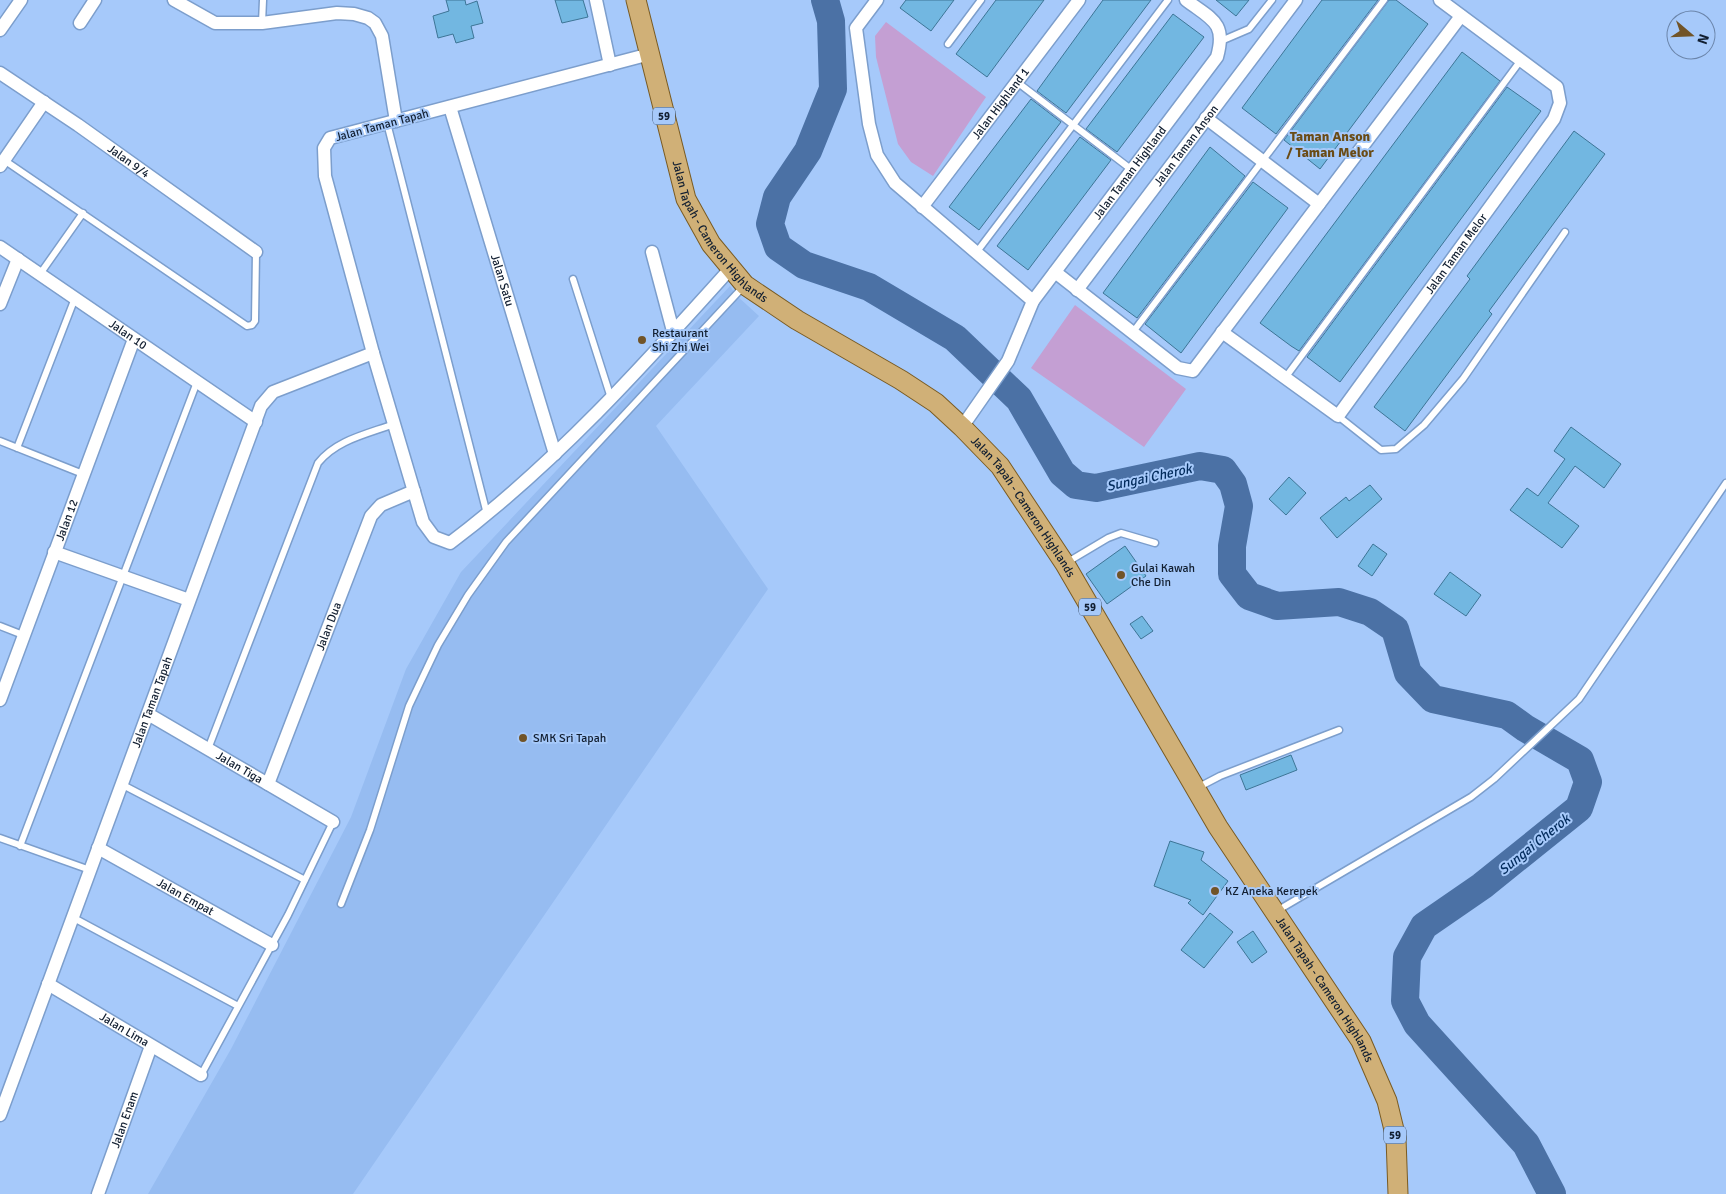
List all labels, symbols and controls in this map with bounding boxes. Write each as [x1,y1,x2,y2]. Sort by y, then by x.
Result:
north arrow [1666,10,1716,60]
text: N [1693,32,1712,46]
street label: Jalan Highland 1 [969,65,1033,142]
street label: Jalan Taman Anson [1151,102,1222,189]
street label: Jalan Taman Tapah [334,106,430,145]
road number: 59 [653,108,675,124]
street label: Jalan Taman Highland [1090,124,1170,223]
district label: Taman Anson / Taman Melor [1286,128,1374,161]
street label: Jalan 9/4 [104,142,153,182]
street label: Jalan Tapah - Cameron Highlands [669,159,771,306]
street label: Jalan Taman Melor [1422,210,1491,297]
street label: Jalan Satu [487,253,517,308]
street label: Jalan 10 [106,317,150,353]
place label: Restaurant Shi Zhi Wei [652,326,709,355]
marker: Restaurant Shi Zhi Wei [636,334,648,346]
street label: Jalan Tapah - Cameron Highlands [967,434,1078,580]
water label: Sungai Cherok [1105,460,1195,495]
street label: Jalan 12 [53,497,82,543]
place label: Gulai Kawah Che Din [1131,561,1195,590]
marker: Gulai Kawah Che Din [1115,569,1127,581]
road number: 59 [1079,598,1101,616]
street label: Jalan Dua [313,600,345,653]
street label: Jalan Taman Tapah [129,655,176,750]
place label: SMK Sri Tapah [533,731,606,746]
marker: SMK Sri Tapah [517,732,529,744]
street label: Jalan Tiga [213,748,265,787]
water label: Sungai Cherok [1495,809,1575,878]
street label: Jalan Empat [154,875,216,919]
place label: KZ Aneka Kerepek [1225,884,1318,899]
marker: KZ Aneka Kerepek [1209,885,1221,897]
street label: Jalan Tapah - Cameron Highlands [1272,914,1376,1065]
street label: Jalan Lima [97,1009,152,1050]
street label: Jalan Enam [108,1089,142,1150]
road number: 59 [1384,1126,1406,1144]

